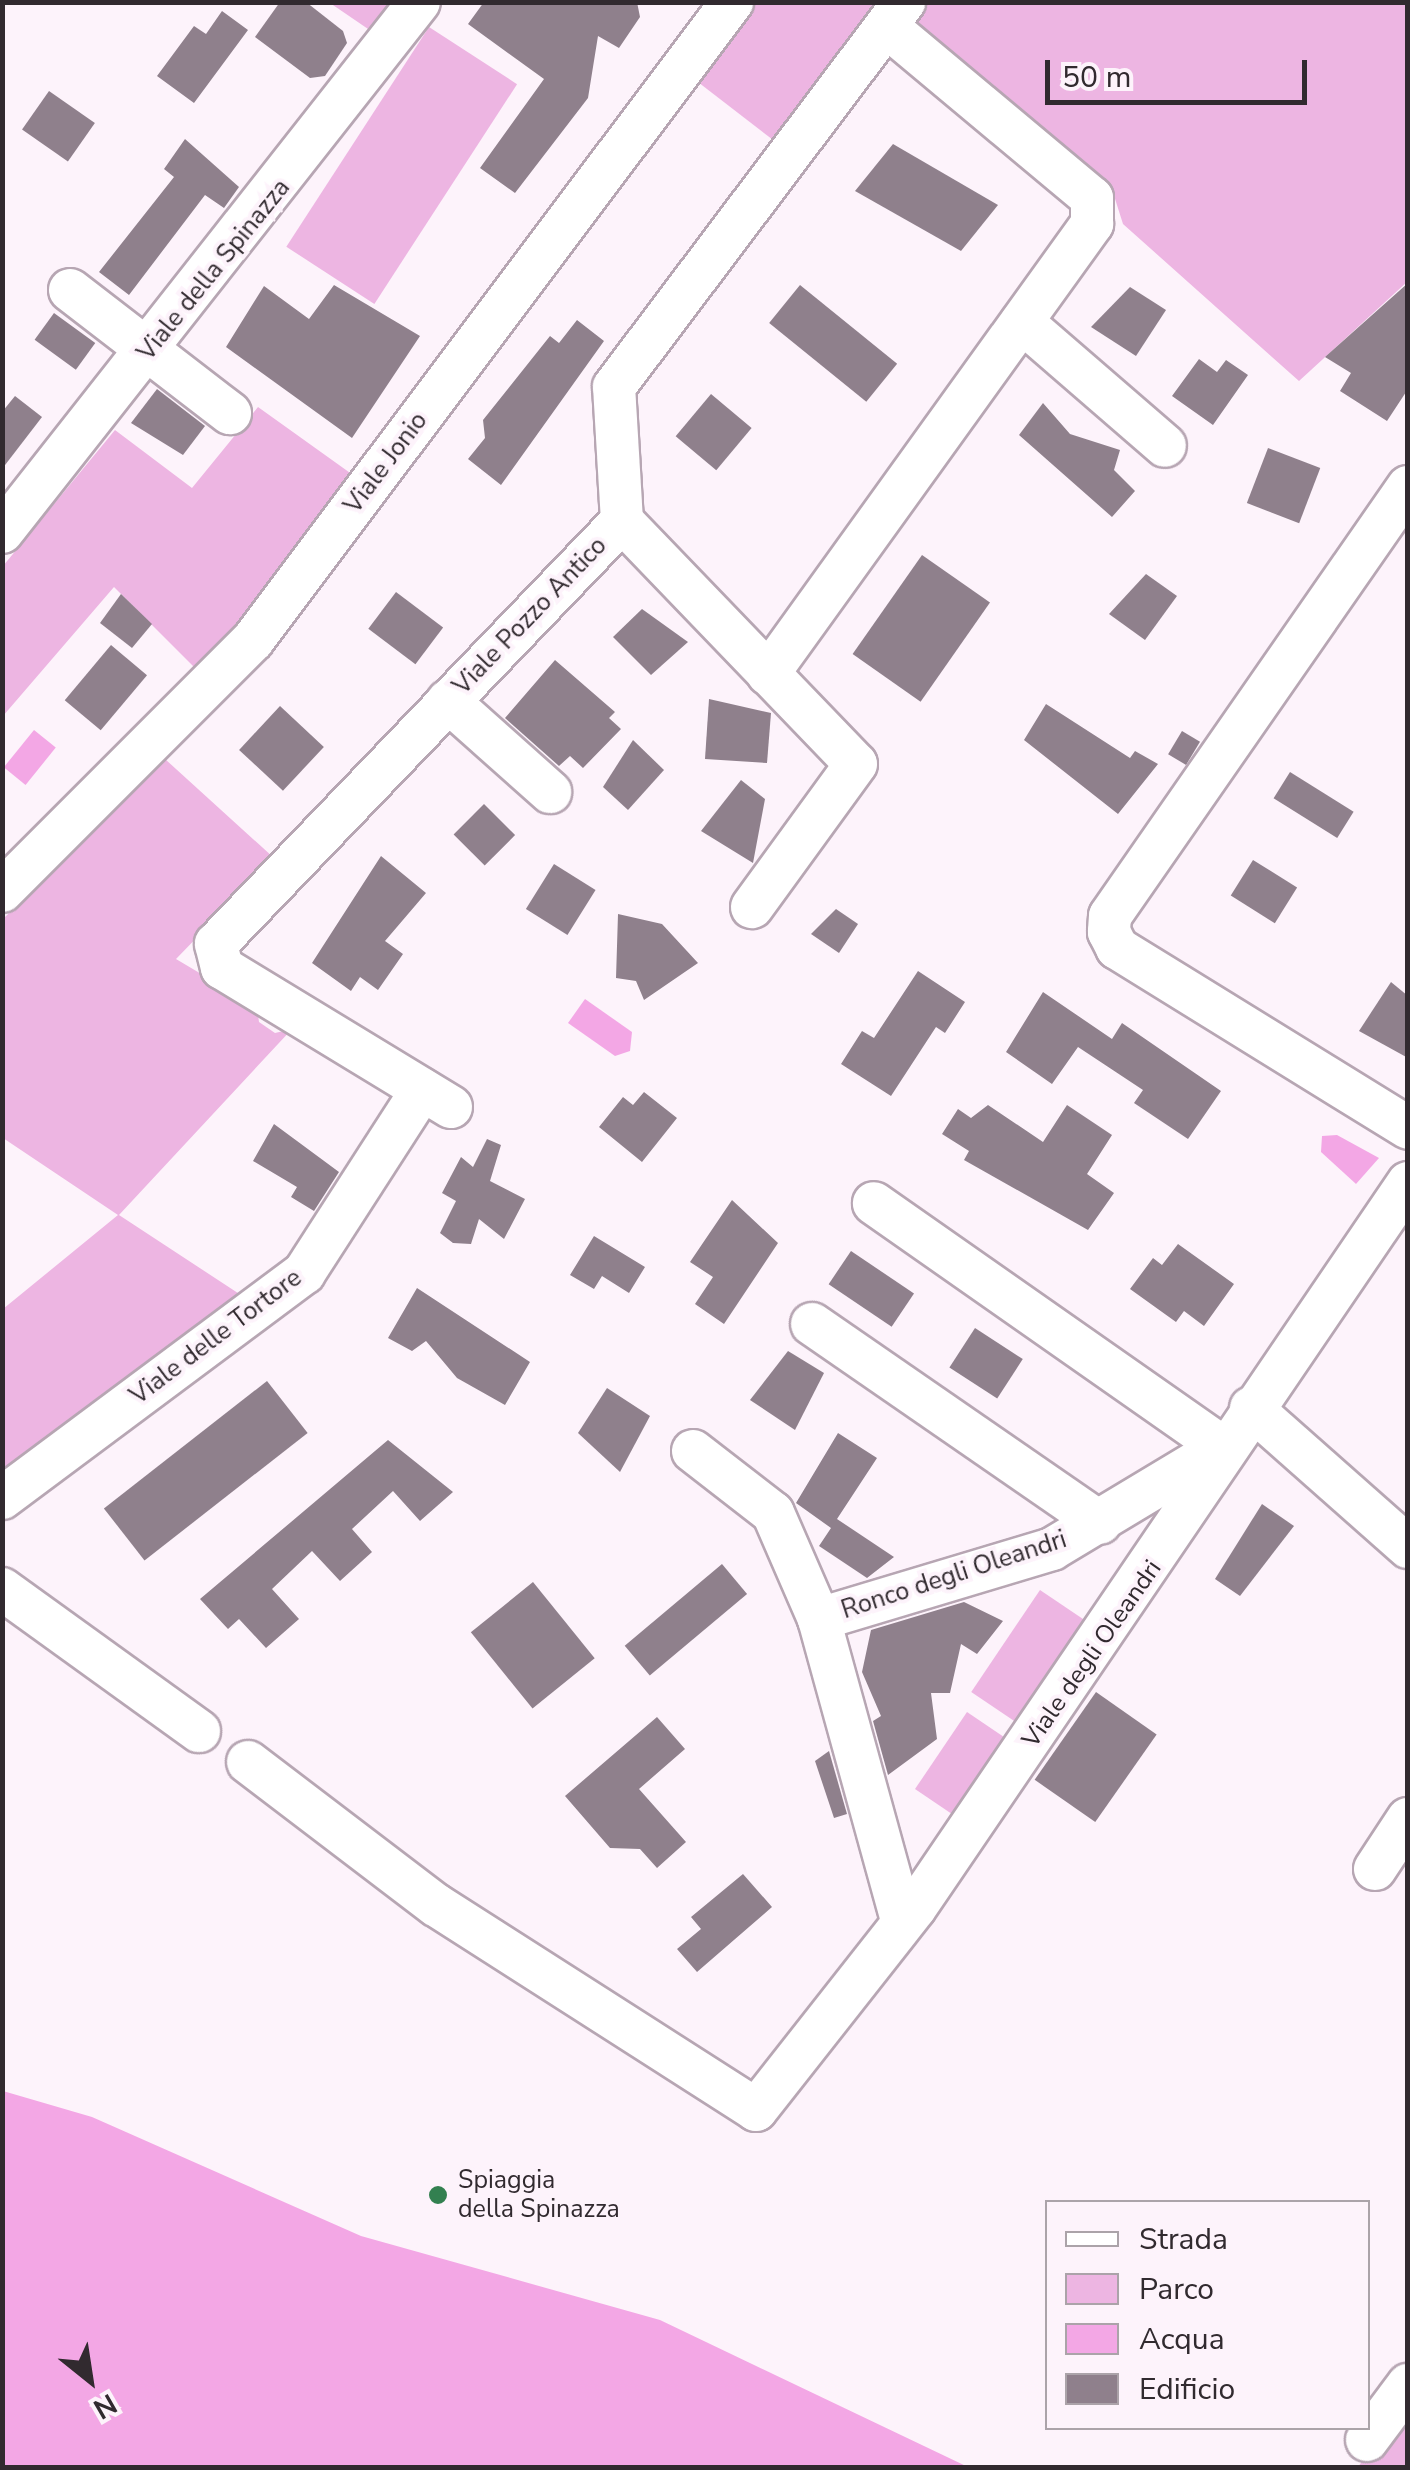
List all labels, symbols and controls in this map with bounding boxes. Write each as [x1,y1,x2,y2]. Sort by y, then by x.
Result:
scale bar [1050,40,1312,102]
text: 50 m [1062,57,1131,98]
street label: Viale della Spinazza [132,173,296,367]
street label: Viale Jonio [338,406,434,520]
street label: Viale Pozzo Antico [447,531,613,701]
street label: Viale delle Tortore [124,1263,308,1411]
street label: Ronco degli Oleandri [838,1524,1070,1626]
street label: Viale degli Oleandri [1016,1554,1168,1754]
place label: Spiaggia della Spinazza [458,2166,620,2225]
marker: Spiaggia della Spinazza [427,2184,449,2206]
legend [1045,2200,1370,2430]
text: Strada [1139,2219,1228,2260]
text: Parco [1139,2269,1214,2310]
text: Acqua [1139,2319,1225,2360]
north arrow [40,2330,140,2430]
text: Edificio [1139,2369,1235,2410]
text: N [86,2384,124,2428]

